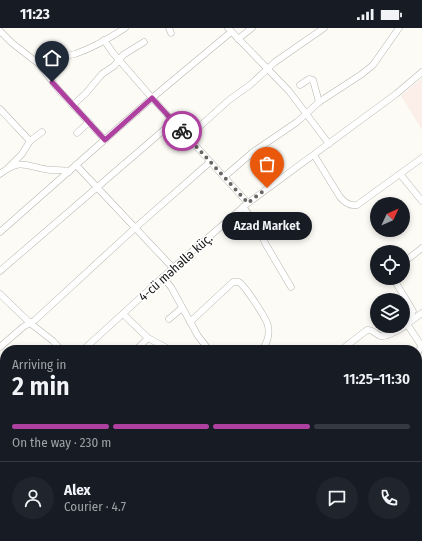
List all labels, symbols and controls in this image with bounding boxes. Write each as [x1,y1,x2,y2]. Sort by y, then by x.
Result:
text: 11:23 [20,5,50,23]
pin [35,41,69,82]
icon: home [41,47,63,69]
courier [162,111,202,151]
icon: bike [171,120,193,142]
pin [250,147,284,188]
icon: bag [256,153,278,175]
north arrow [370,197,410,237]
map controls [370,197,410,333]
callout: Azad Market [222,212,312,240]
text: Azad Market [234,218,300,233]
street label: 4-cü məhəllə küç. [135,230,215,304]
button: locate [370,245,410,285]
button: layers [370,293,410,333]
text: Arriving in [12,357,66,372]
text: 11:25–11:30 [343,370,410,388]
text: 2 min [12,371,70,402]
text: On the way · 230 m [12,435,111,450]
button: person [12,477,54,519]
button: chat [316,477,358,519]
button: phone [368,477,410,519]
text: Alex [64,481,91,499]
text: Courier · 4.7 [64,499,126,514]

